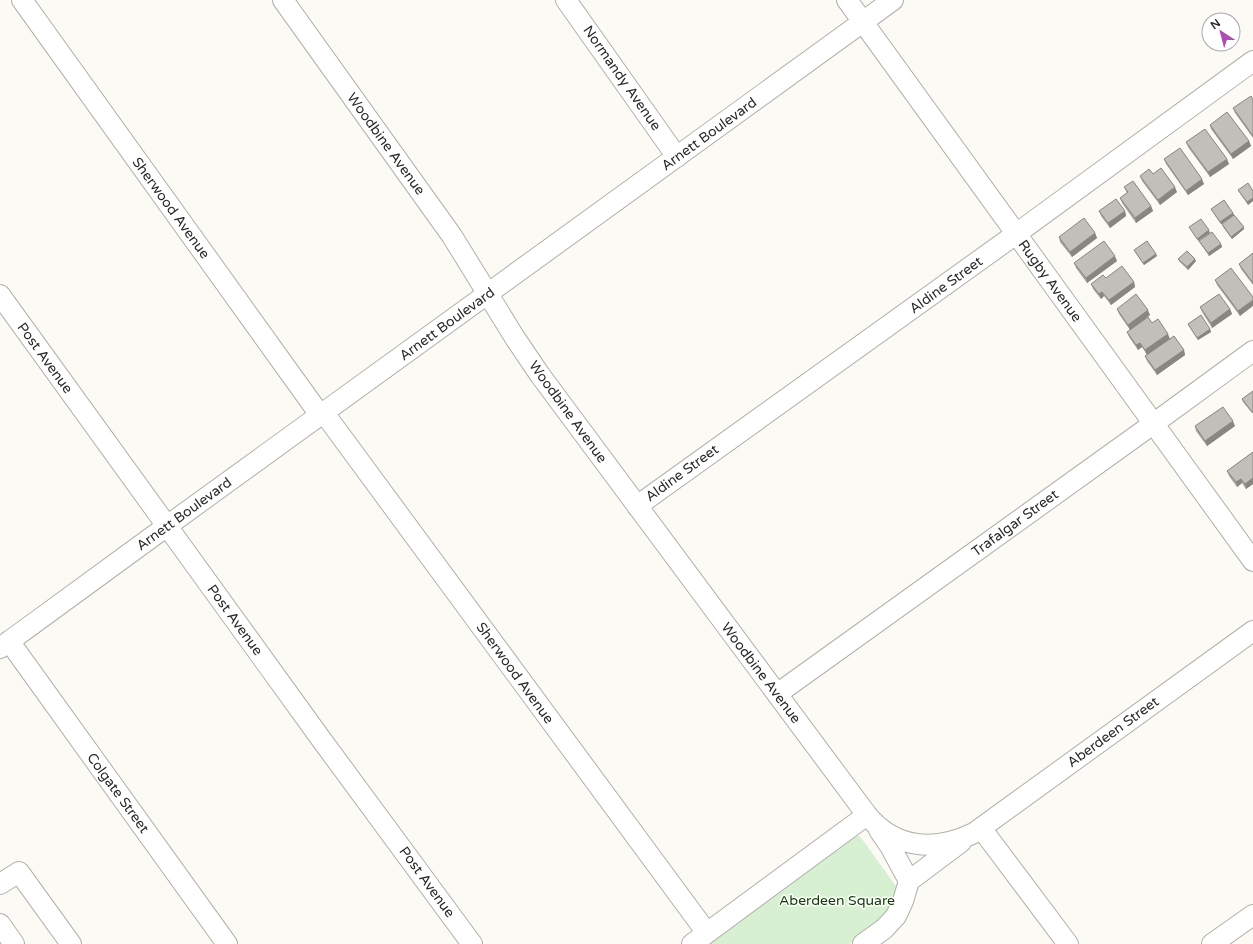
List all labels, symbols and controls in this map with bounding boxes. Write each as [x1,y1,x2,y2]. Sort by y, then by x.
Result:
north arrow [1201,12,1241,52]
text: N [1208,16,1223,32]
street label: Normandy Avenue [579,22,665,134]
street label: Woodbine Avenue [343,90,429,198]
street label: Arnett Boulevard [658,94,760,174]
street label: Sherwood Avenue [129,154,213,262]
street label: Rugby Avenue [1015,237,1086,325]
street label: Aldine Street [906,252,986,317]
street label: Arnett Boulevard [396,284,498,364]
street label: Post Avenue [14,319,76,397]
street label: Woodbine Avenue [525,358,611,466]
street label: Aldine Street [642,440,722,505]
street label: Arnett Boulevard [133,474,235,554]
street label: Trafalgar Street [968,485,1062,560]
street label: Post Avenue [204,581,266,659]
street label: Sherwood Avenue [473,619,557,727]
street label: Woodbine Avenue [718,619,805,727]
street label: Aberdeen Street [1064,693,1163,771]
street label: Colgate Street [83,750,153,837]
street label: Post Avenue [396,843,458,921]
park label: Aberdeen Square [779,892,895,909]

